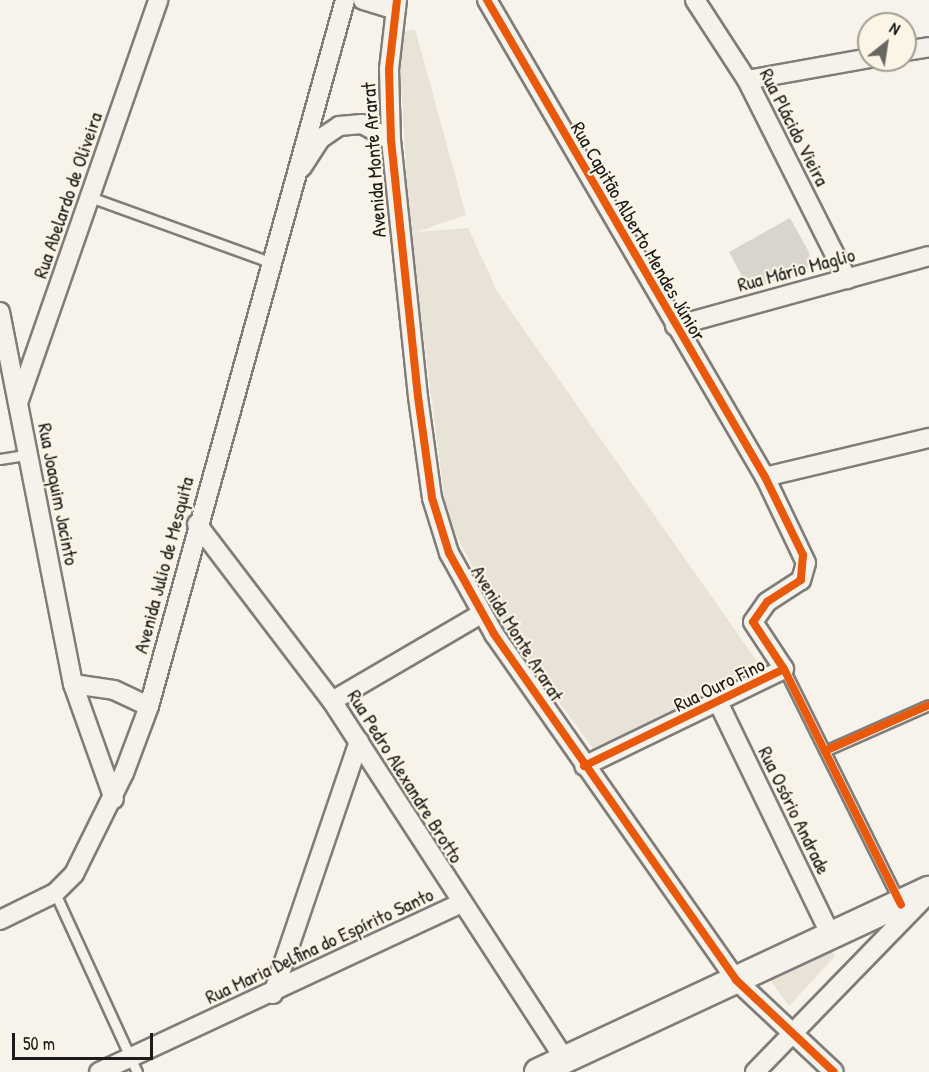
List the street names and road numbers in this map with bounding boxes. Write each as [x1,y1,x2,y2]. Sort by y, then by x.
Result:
street label: Rua Plácido Vieira [755,64,835,190]
street label: Avenida Monte Ararat [356,82,390,238]
street label: Rua Abelardo de Oliveira [27,109,107,281]
street label: Rua Capitão Alberto Mendes Júnior [566,117,712,345]
street label: Rua Mário Maglio [735,242,857,296]
street label: Rua Joaquim Jacinto [33,421,85,567]
street label: Avenida Julio de Mesquita [128,474,198,656]
street label: Avenida Monte Ararat [467,561,569,705]
street label: Rua Ouro Fino [670,652,768,716]
street label: Rua Pedro Alexandre Brotto [343,685,469,867]
street label: Rua Osório Andrade [754,742,836,878]
street label: Rua Maria Delfina do Espírito Santo [201,882,437,1008]

